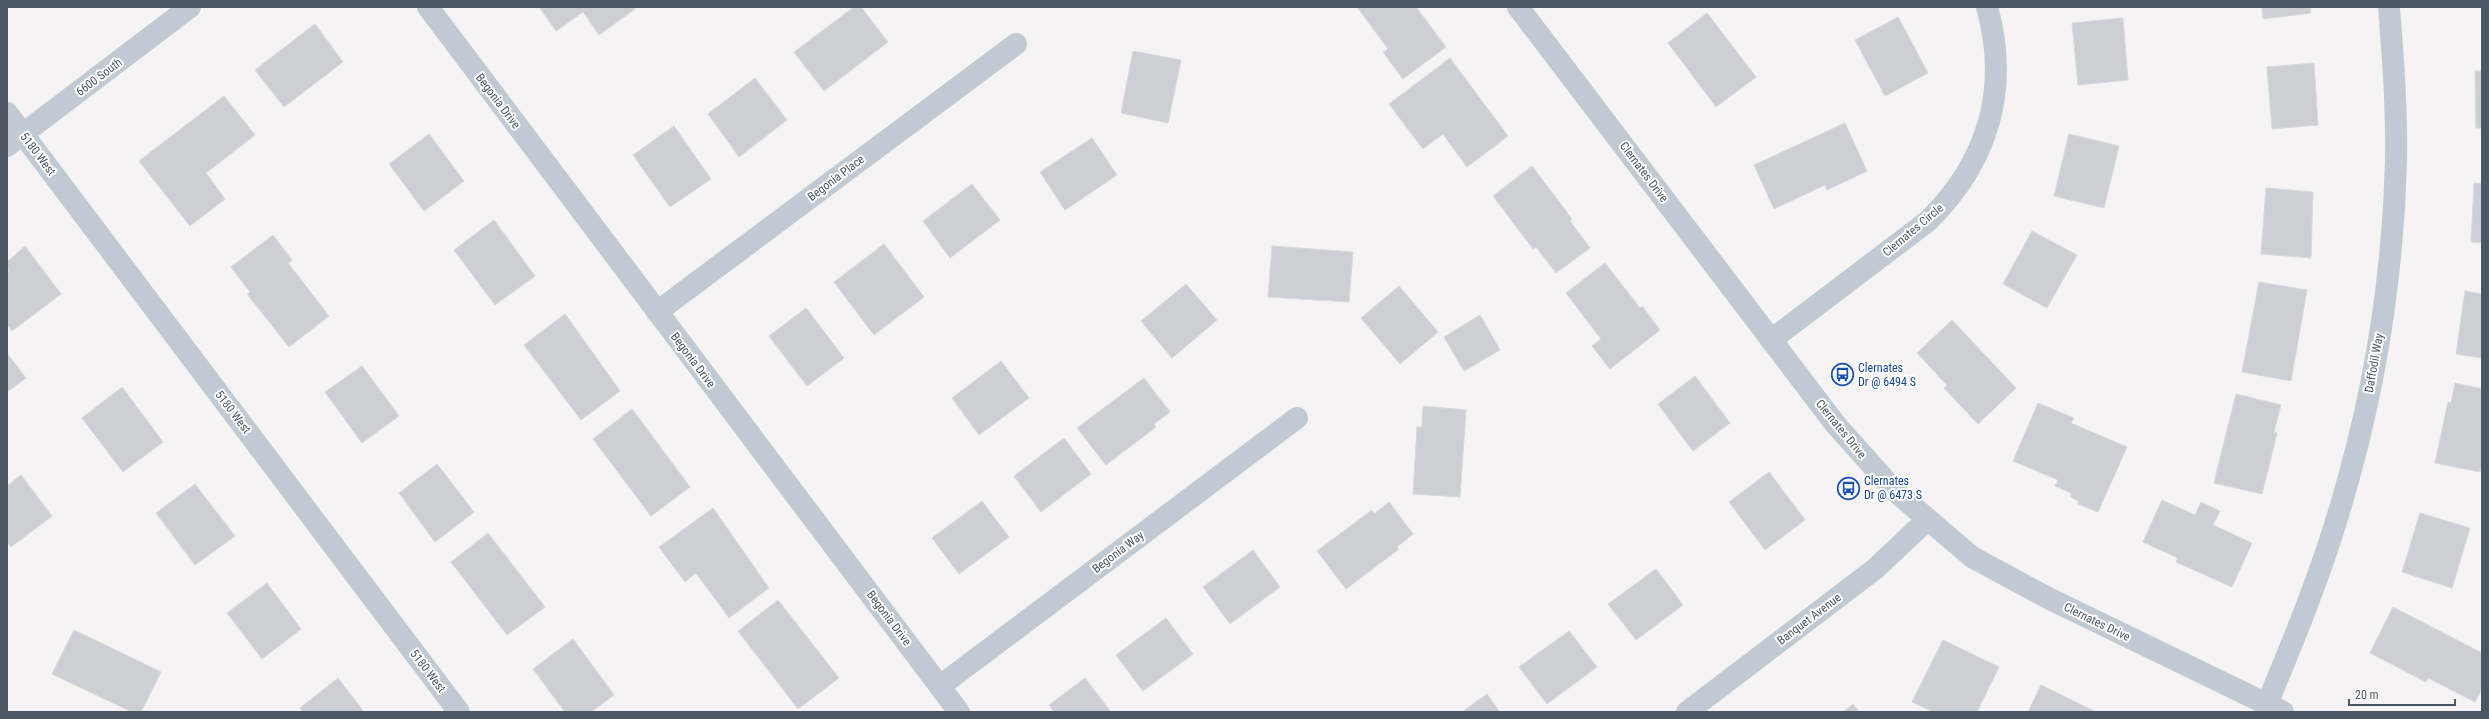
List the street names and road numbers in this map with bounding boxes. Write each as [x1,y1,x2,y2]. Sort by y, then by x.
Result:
street label: 6600 South [73,55,125,99]
street label: Begonia Drive [473,71,523,132]
street label: 5180 West [17,130,59,179]
street label: Clernates Drive [1617,139,1671,205]
street label: Begonia Place [805,152,867,204]
street label: Clernates Circle [1880,200,1946,259]
street label: Begonia Drive [668,330,718,391]
street label: Daffodil Way [2362,332,2386,394]
street label: 5180 West [212,388,254,437]
street label: Clernates Drive [1813,397,1869,462]
street label: Begonia Way [1090,528,1146,576]
street label: Begonia Drive [864,588,914,649]
street label: Banquet Avenue [1774,590,1844,648]
street label: Clernates Drive [2062,600,2133,644]
street label: 5180 West [407,647,449,696]

